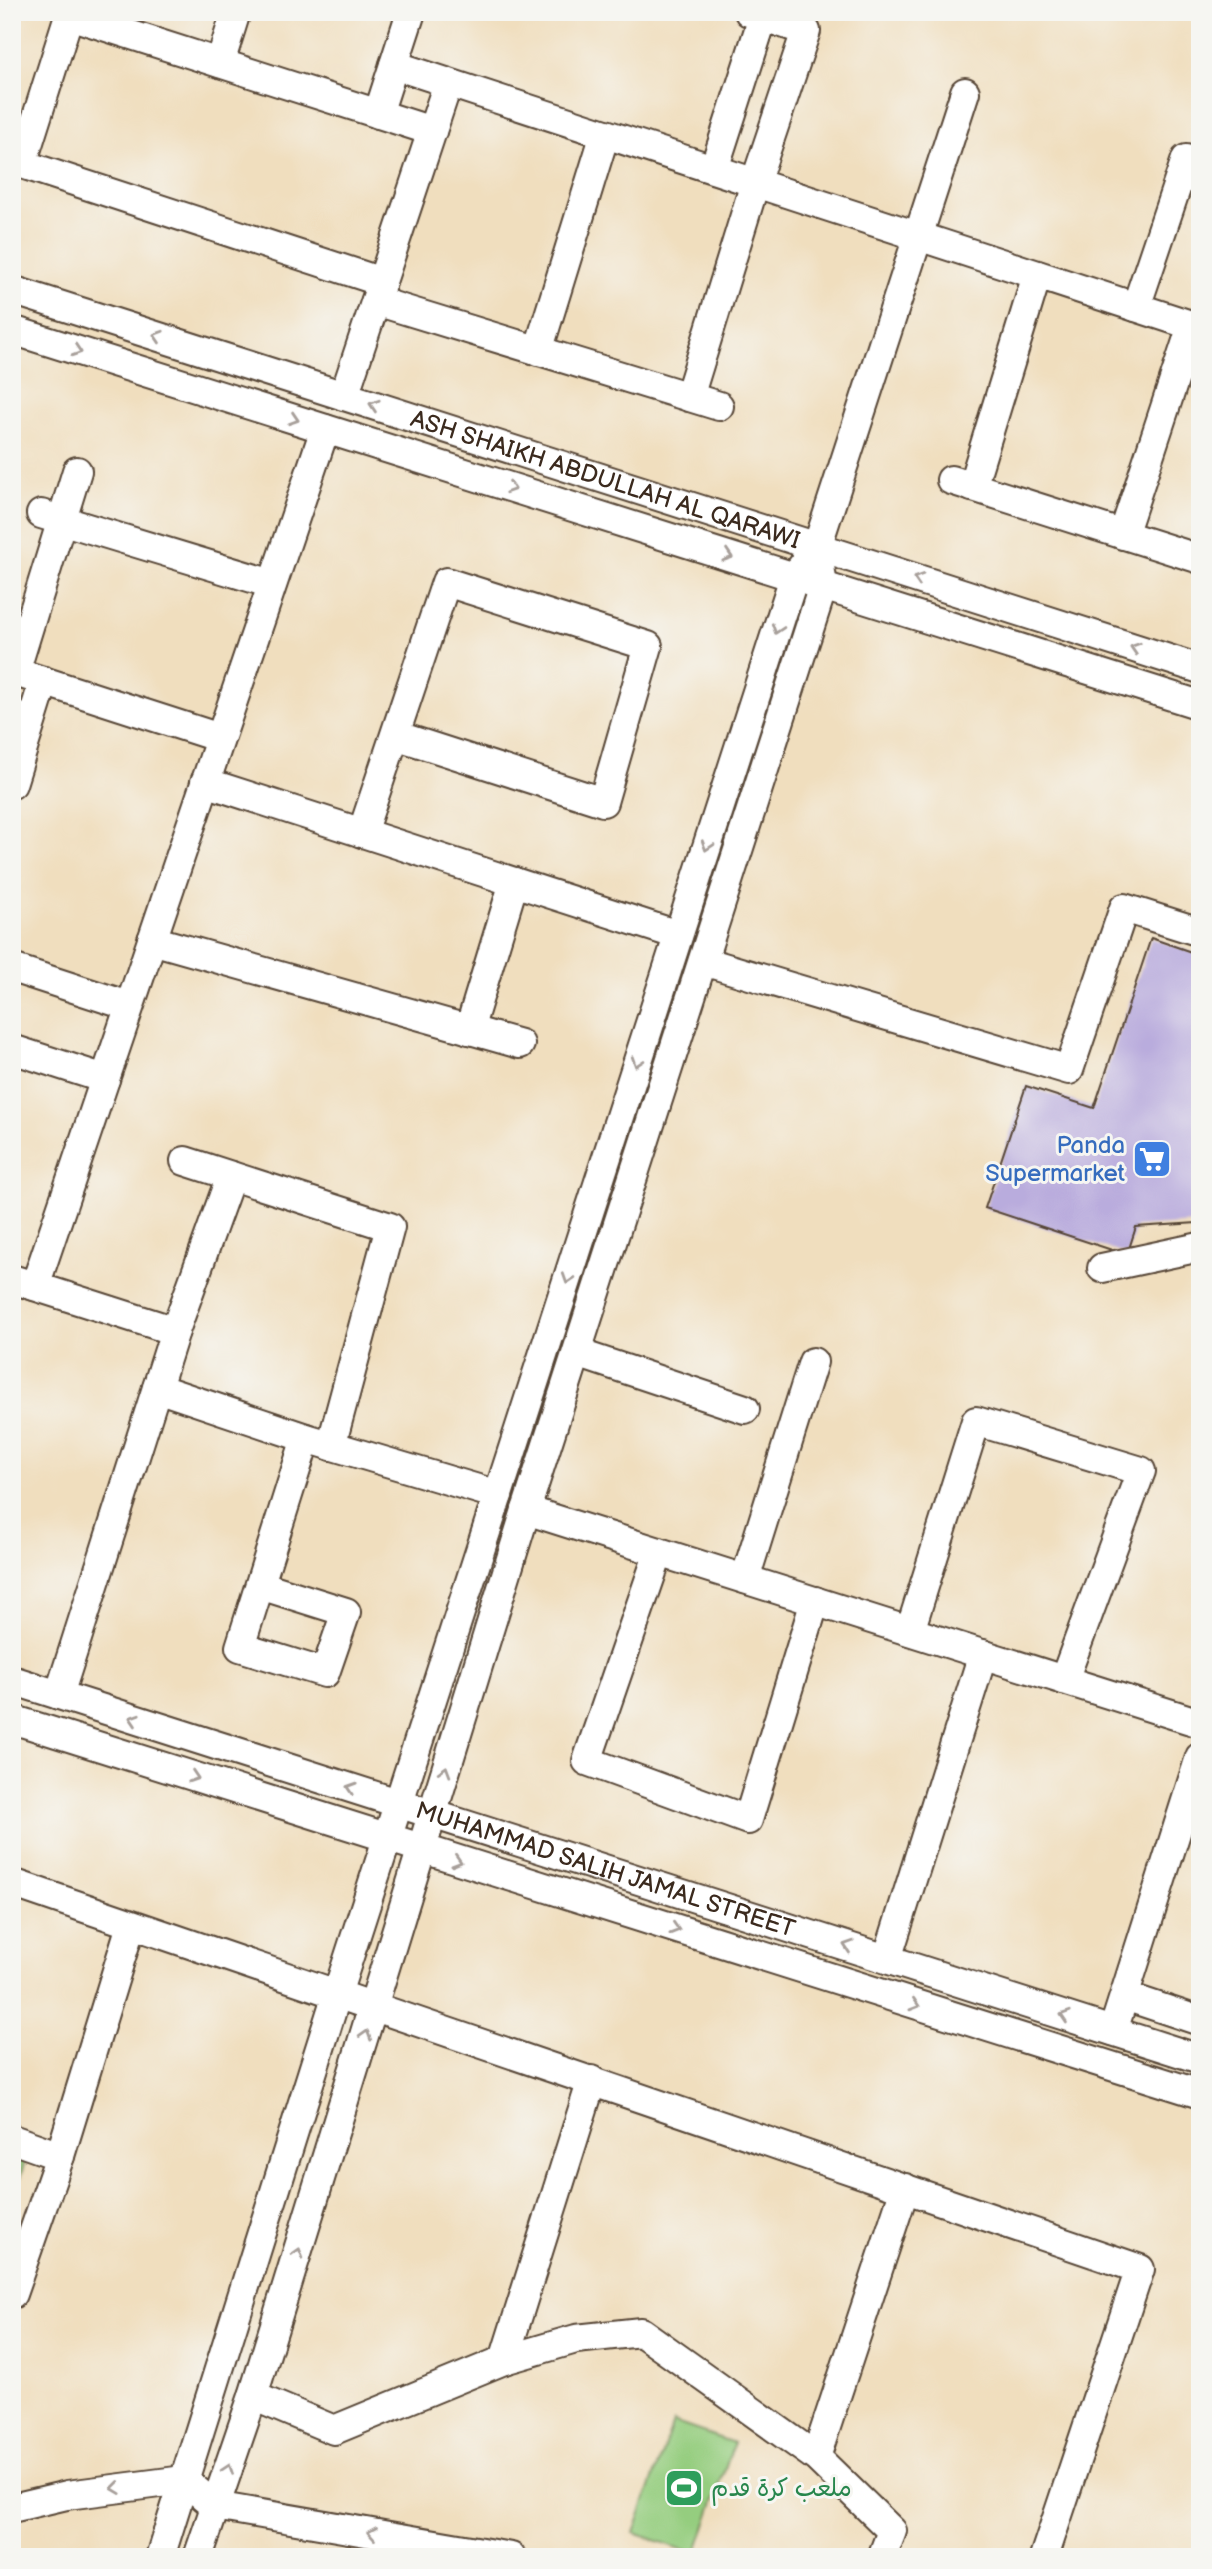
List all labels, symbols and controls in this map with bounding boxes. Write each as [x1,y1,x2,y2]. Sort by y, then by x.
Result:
one-way arrow [152,330,164,344]
one-way arrow [71,342,83,357]
one-way arrow [369,399,381,414]
street label: ASH SHAIKH ABDULLAH AL QARAWI [407,404,804,555]
one-way arrow [288,411,300,425]
one-way arrow [505,479,517,494]
one-way arrow [722,548,734,563]
one-way arrow [912,573,925,587]
one-way arrow [771,623,786,635]
one-way arrow [1129,642,1141,656]
one-way arrow [701,839,715,851]
one-way arrow [631,1056,646,1068]
place label: Panda Supermarket [985,1131,1126,1188]
supermarket icon: Panda Supermarket [1131,1138,1173,1180]
one-way arrow [561,1272,576,1284]
one-way arrow [129,1713,141,1727]
one-way arrow [436,1765,451,1777]
one-way arrow [187,1769,200,1783]
one-way arrow [346,1782,358,1796]
street label: MUHAMMAD SALIH JAMAL STREET [412,1795,799,1944]
one-way arrow [451,1853,463,1867]
one-way arrow [668,1921,680,1936]
one-way arrow [842,1940,854,1955]
one-way arrow [909,1996,921,2011]
one-way arrow [1059,2010,1071,2024]
one-way arrow [357,2030,372,2042]
one-way arrow [290,2247,304,2259]
one-way arrow [220,2464,234,2476]
sports icon: ملعب كرة قدم [663,2467,705,2509]
place label: ملعب كرة قدم [711,2474,852,2506]
one-way arrow [110,2481,122,2496]
one-way arrow [366,2526,377,2541]

